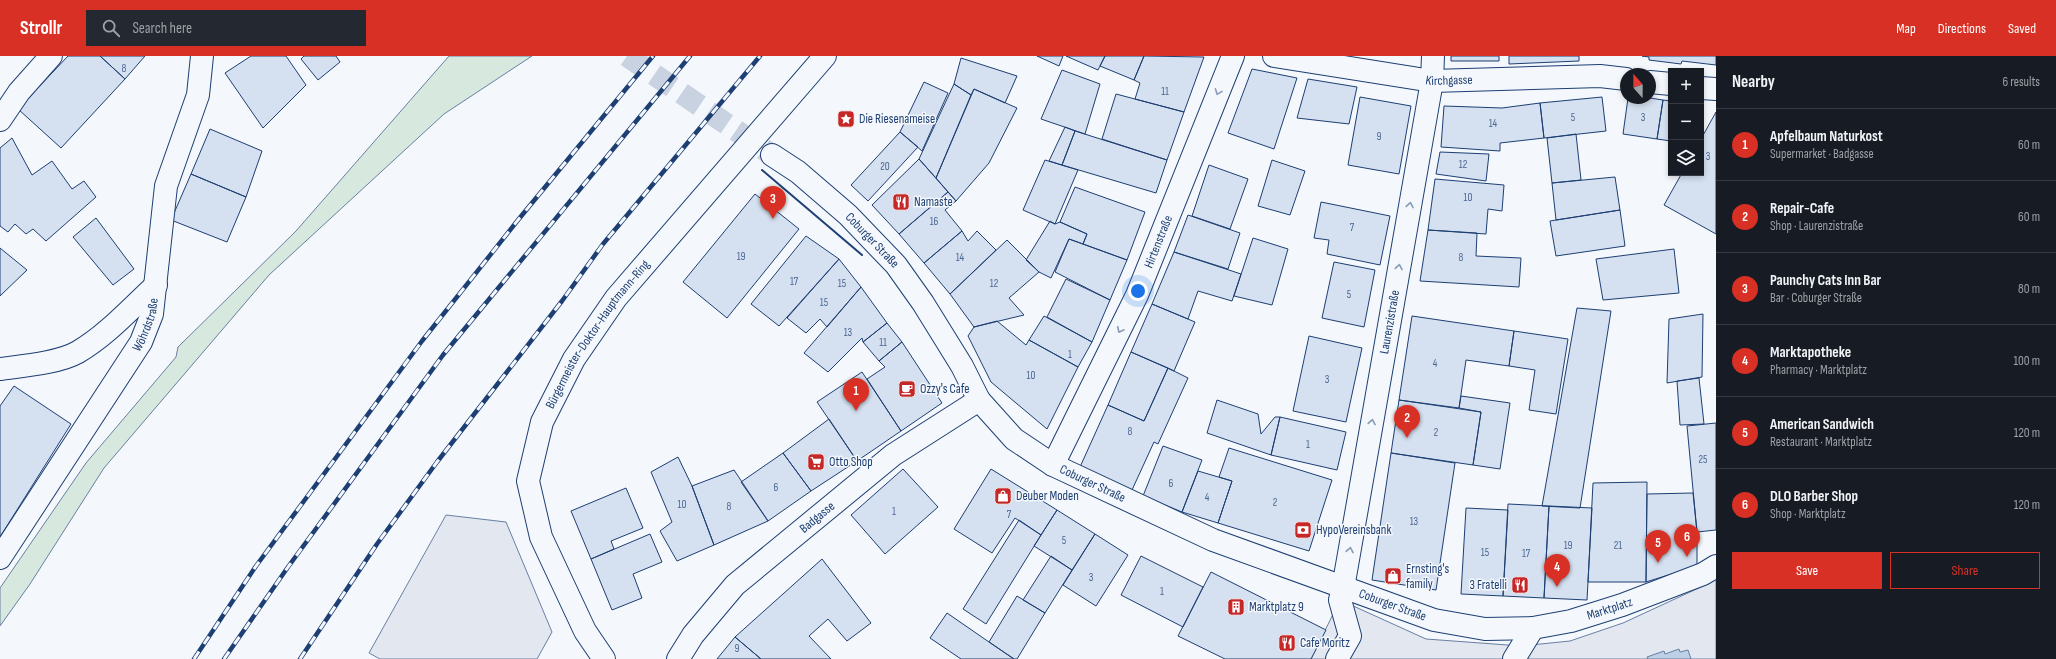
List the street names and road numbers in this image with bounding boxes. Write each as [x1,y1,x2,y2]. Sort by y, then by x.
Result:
street label: Kirchgasse [1424,72,1473,89]
street label: Coburger Straße [842,209,903,271]
street label: Hirtenstraße [1141,213,1176,270]
street label: Bürgermeister-Doktor-Hauptmann-Ring [542,257,653,411]
street label: Laurenzistraße [1376,289,1403,355]
street label: Wöhrdstraße [129,297,162,355]
street label: Coburger Straße [1057,461,1128,506]
street label: Badgasse [796,498,838,537]
street label: Coburger Straße [1357,585,1429,625]
street label: Marktplatz [1585,594,1635,624]

